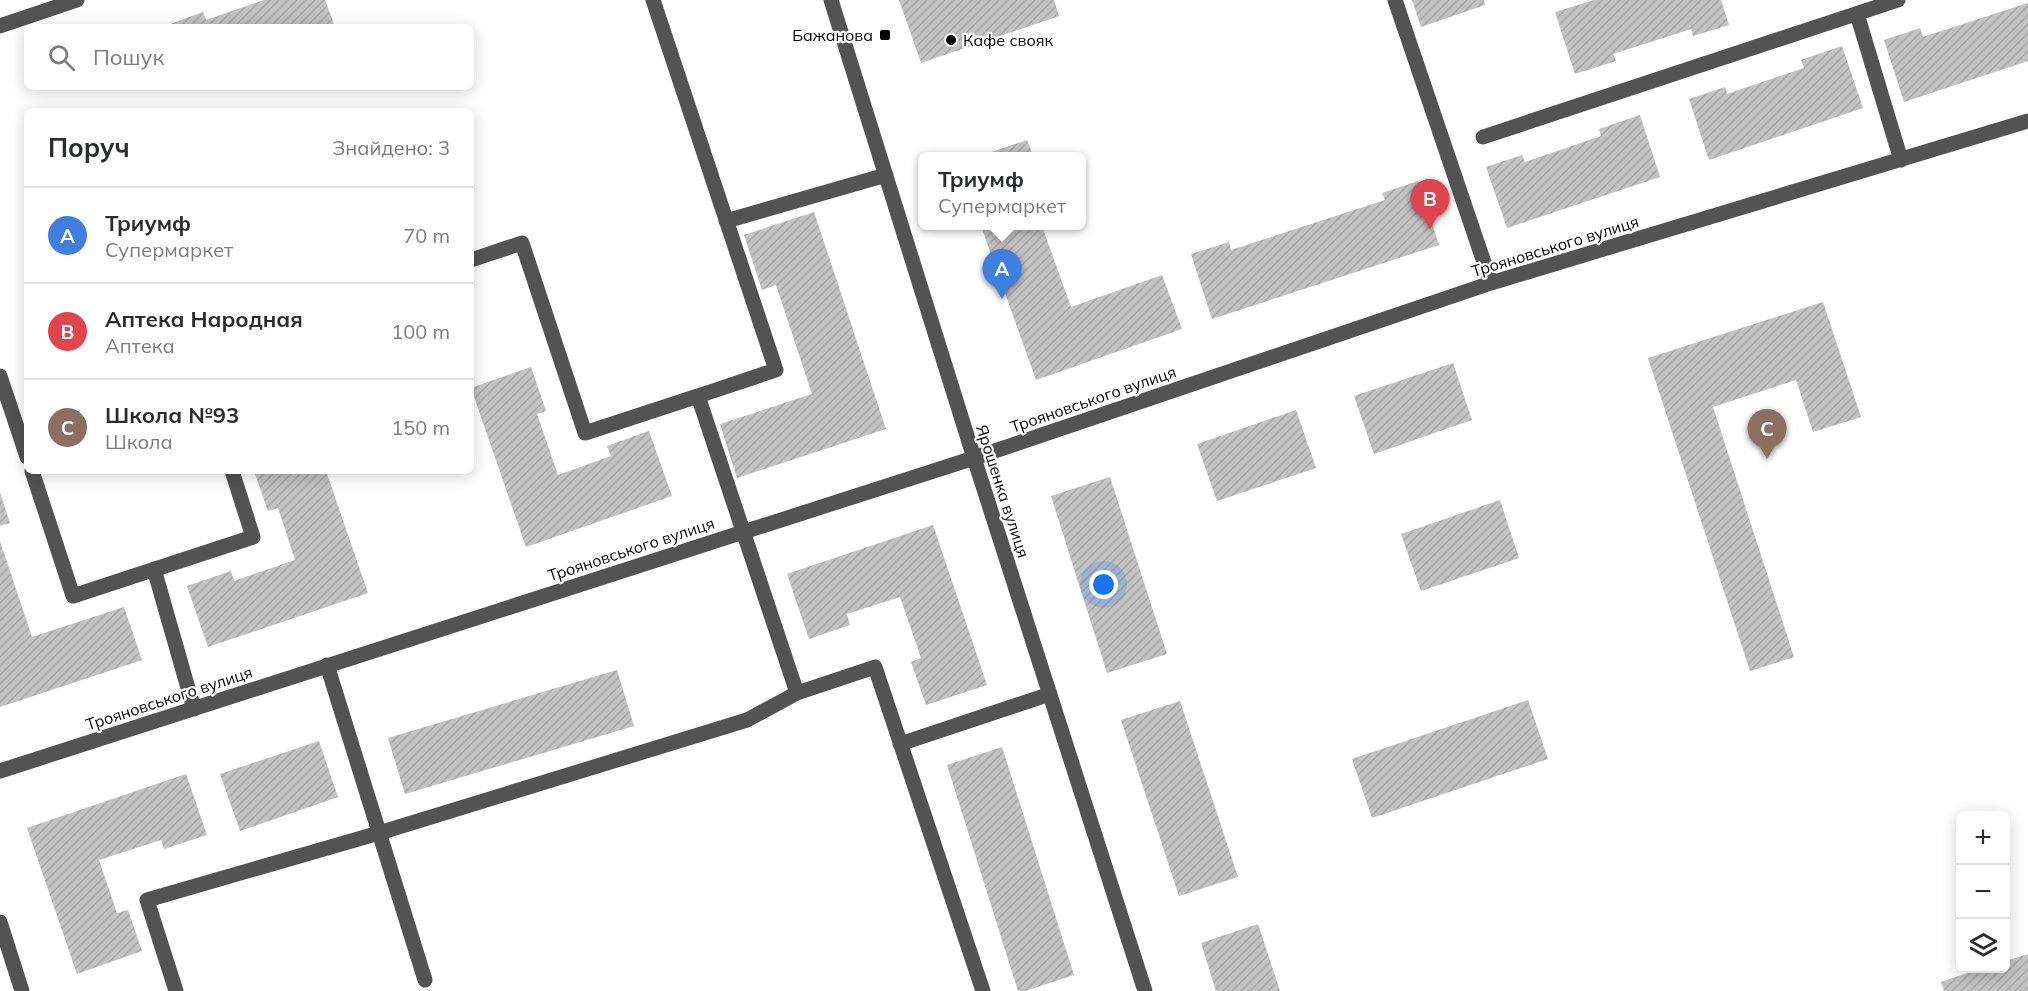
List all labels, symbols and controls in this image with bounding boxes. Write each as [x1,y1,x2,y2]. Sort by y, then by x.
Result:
search box [24,24,474,90]
place label: Бажанова [792,25,873,45]
marker: Бажанова [878,28,892,42]
place label: Кафе свояк [963,30,1053,50]
marker: Кафе свояк [944,33,958,47]
icon: search [45,41,78,74]
text: Пошук [93,43,164,71]
text: Поруч [48,131,130,164]
text: Знайдено: 3 [332,135,450,160]
popup [918,152,1086,230]
text: Триумф [938,165,1024,193]
pin: B [1410,180,1450,229]
text: Супермаркет [938,193,1066,218]
text: Триумф [105,209,191,237]
street label: Трояновського вулиця [1469,211,1641,281]
text: A [60,223,75,248]
text: 70 m [403,223,450,248]
text: Супермаркет [105,237,233,262]
pin: A [982,250,1022,299]
text: Аптека Народная [105,305,303,333]
text: B [61,319,74,344]
text: 100 m [391,319,450,344]
text: Аптека [105,333,175,358]
street label: Трояновського вулиця [1007,361,1179,437]
text: Школа №93 [105,401,239,429]
pin: C [1748,410,1786,459]
text: C [61,415,74,440]
text: 150 m [391,415,450,440]
street label: Ярошенка вулиця [972,422,1034,560]
text: Школа [105,429,173,454]
street label: Трояновського вулиця [545,513,717,585]
your location [1089,570,1118,599]
street label: Трояновського вулиця [83,662,255,734]
map controls [1956,811,2010,973]
button: + [1956,811,2010,865]
button: − [1956,865,2010,919]
button: layers [1956,919,2010,973]

